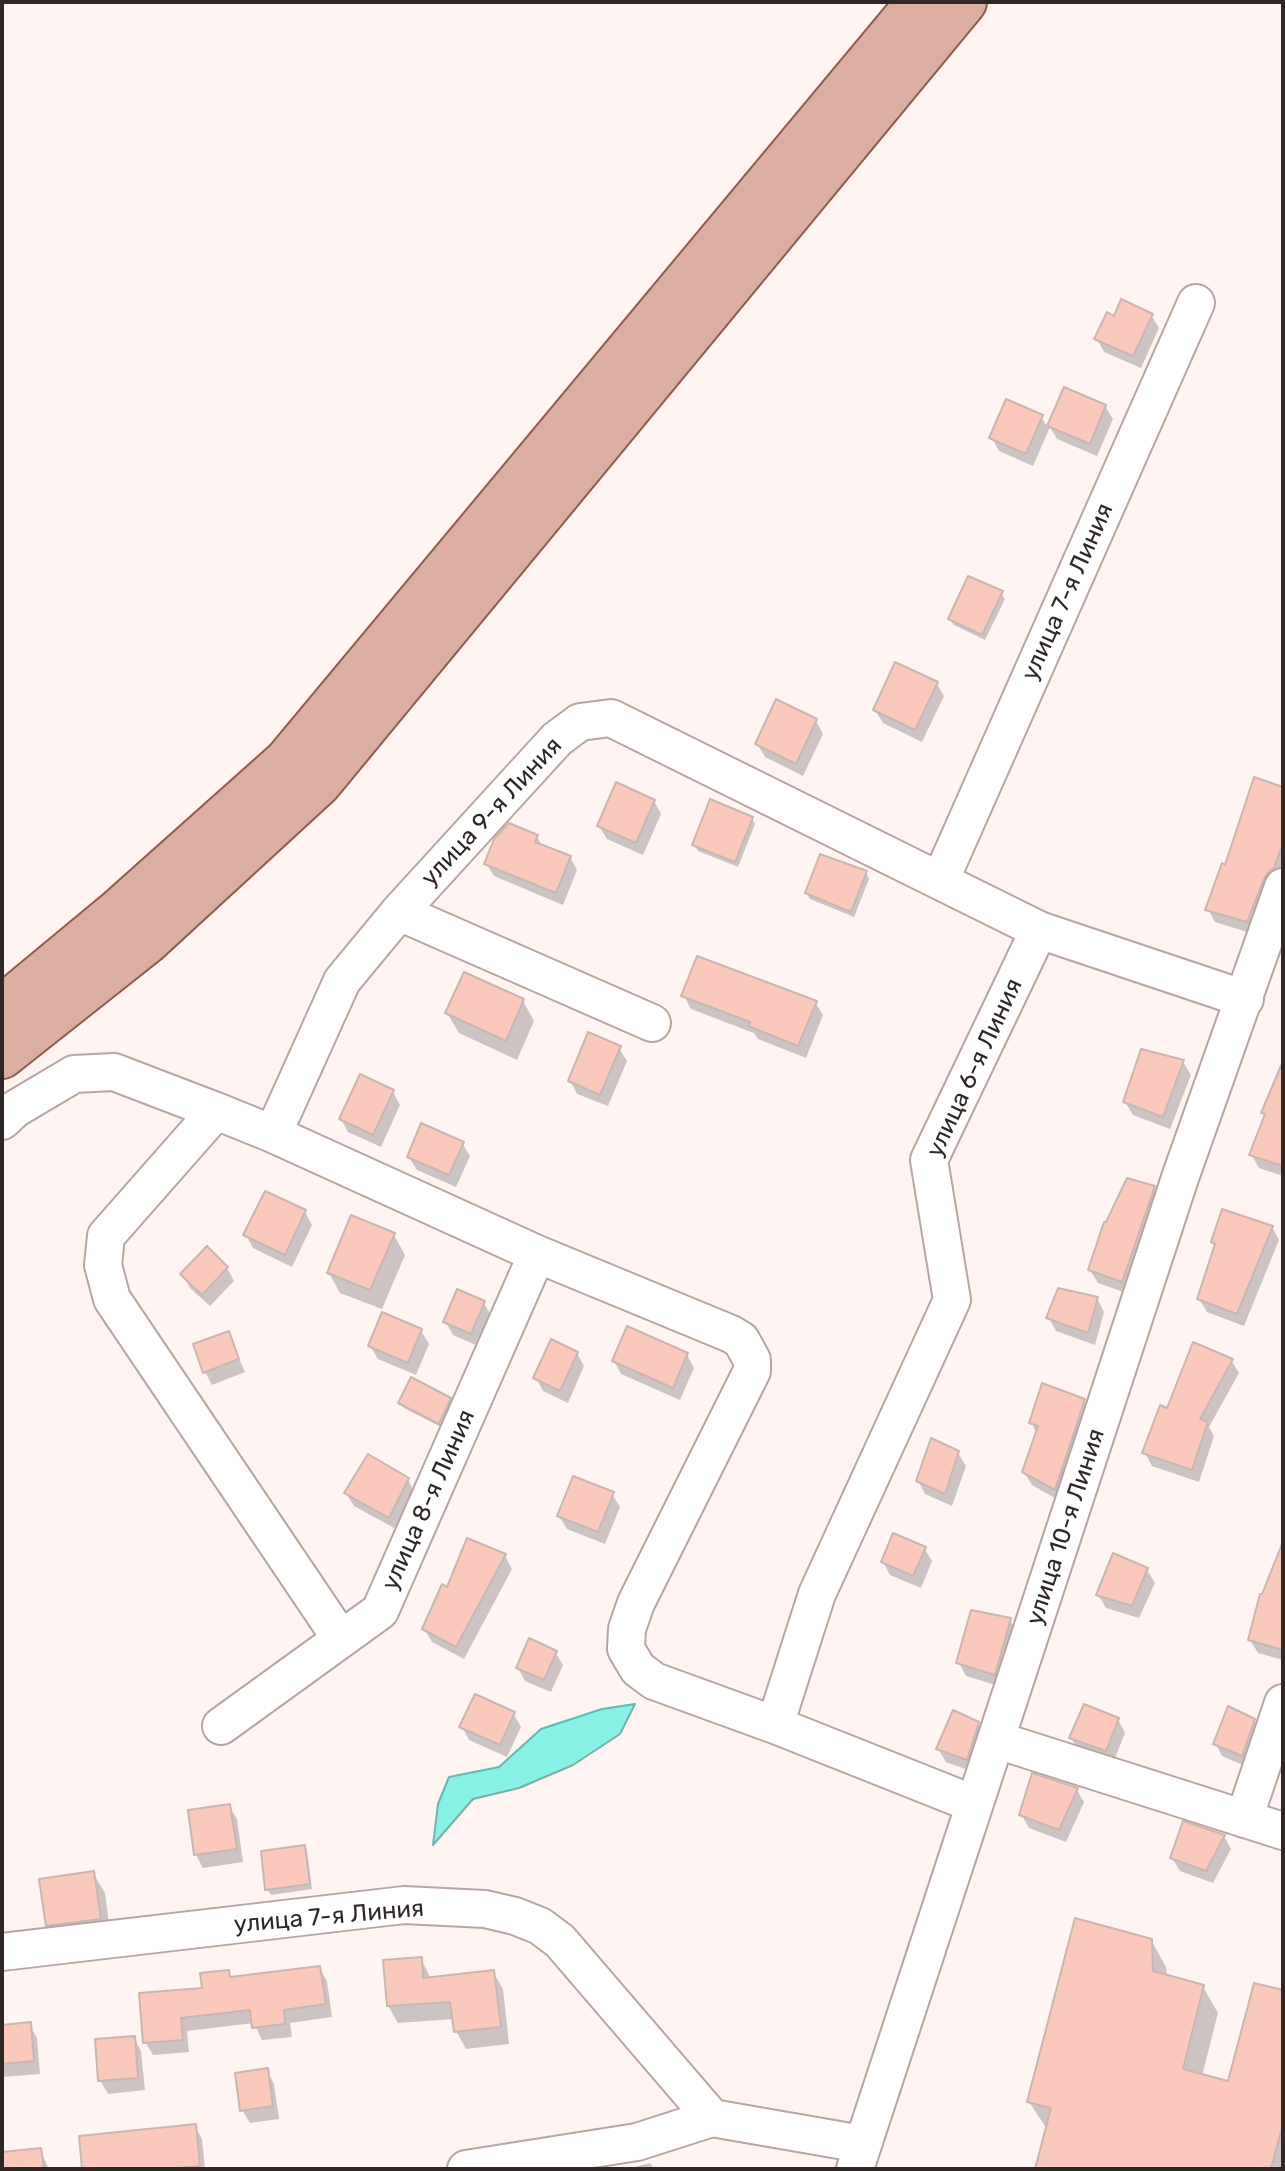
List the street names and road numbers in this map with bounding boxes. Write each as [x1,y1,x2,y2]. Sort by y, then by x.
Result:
street label: улица 7-я Линия [1016,499,1120,685]
street label: улица 9-я Линия [416,732,568,892]
street label: улица 6-я Линия [921,974,1029,1162]
street label: улица 8-я Линия [376,1405,482,1595]
street label: улица 10-я Линия [1021,1425,1111,1629]
street label: улица 7-я Линия [233,1894,425,1940]

